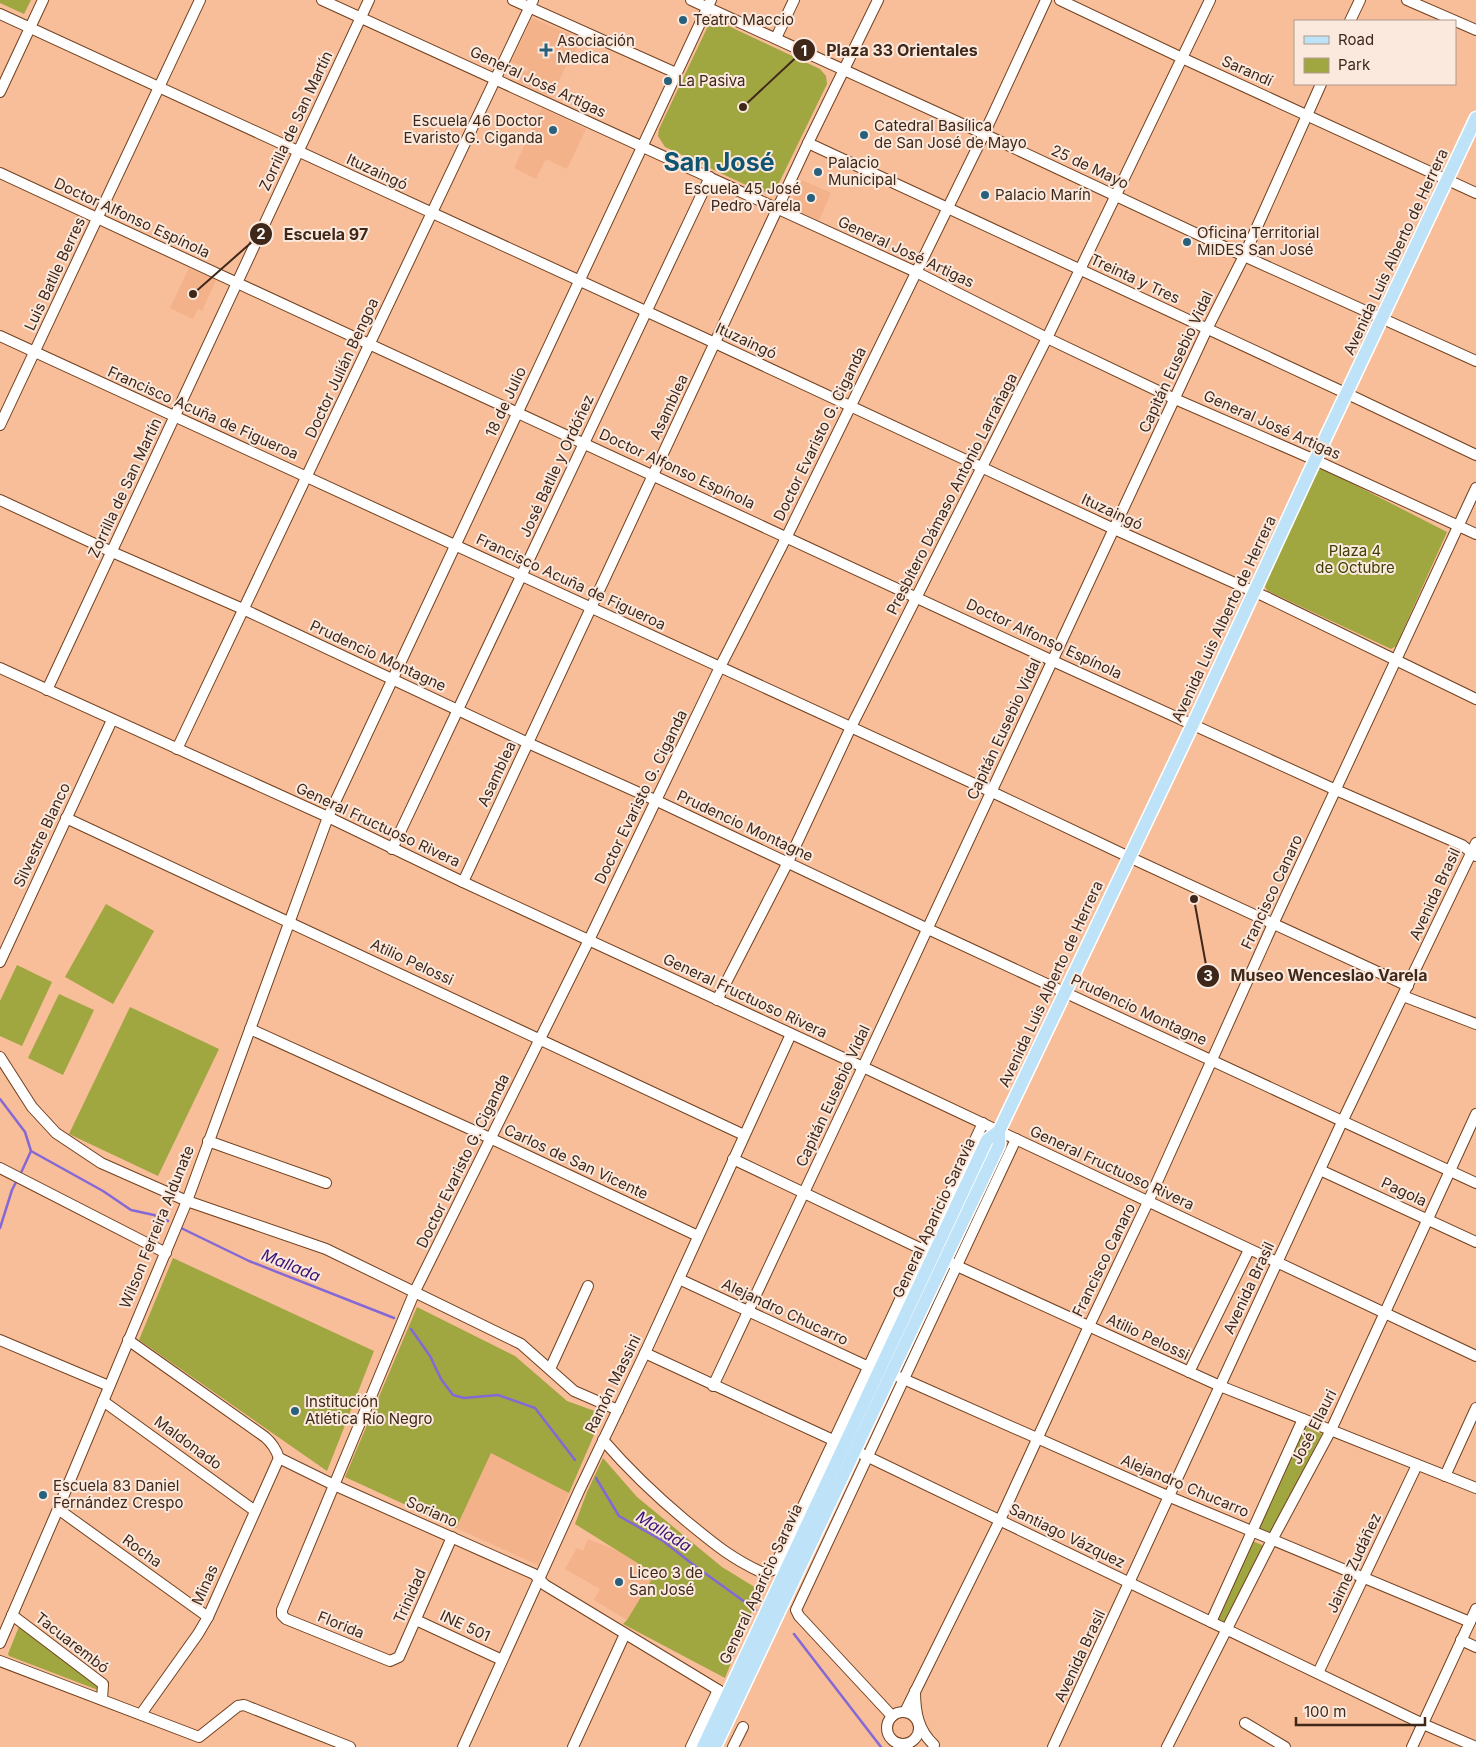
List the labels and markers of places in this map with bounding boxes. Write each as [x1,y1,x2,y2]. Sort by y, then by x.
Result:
place label: Teatro Maccio [693,10,794,29]
marker: Teatro Maccio [677,14,689,26]
place label: Asociación Medica [557,31,635,67]
callout: Plaza 33 Orientales [792,35,988,66]
marker: Asociación Medica [539,43,553,57]
place label: La Pasiva [678,71,745,90]
marker: La Pasiva [662,75,674,87]
place label: Escuela 46 Doctor Evaristo G. Ciganda [403,111,543,147]
place label: Catedral Basílica de San José de Mayo [874,116,1027,152]
marker: Escuela 46 Doctor Evaristo G. Ciganda [547,124,559,136]
marker: Catedral Basílica de San José de Mayo [858,129,870,141]
place label: Palacio Municipal [828,153,897,189]
marker: Palacio Municipal [812,166,824,178]
place label: Escuela 45 José Pedro Varela [684,179,801,215]
place label: Palacio Marín [995,185,1091,204]
marker: Palacio Marín [979,189,991,201]
marker: Escuela 45 José Pedro Varela [805,192,817,204]
callout: Escuela 97 [249,219,378,250]
place label: Oficina Territorial MIDES San José [1197,223,1319,259]
marker: Oficina Territorial MIDES San José [1181,236,1193,248]
callout: Museo Wenceslao Varela [1196,960,1438,991]
place label: Institución Atlética Río Negro [305,1392,432,1428]
marker: Institución Atlética Río Negro [289,1405,301,1417]
place label: Escuela 83 Daniel Fernández Crespo [53,1476,183,1512]
marker: Escuela 83 Daniel Fernández Crespo [37,1489,49,1501]
place label: Liceo 3 de San José [629,1563,703,1599]
marker: Liceo 3 de San José [613,1576,625,1588]

